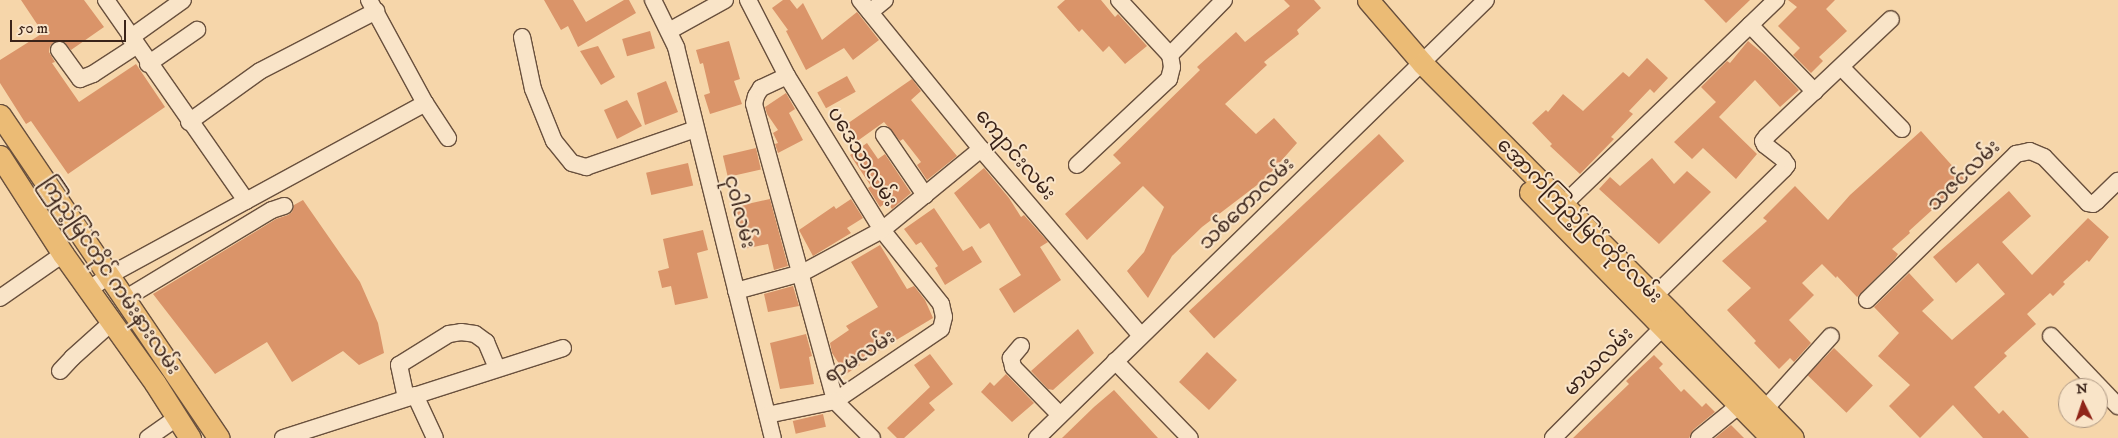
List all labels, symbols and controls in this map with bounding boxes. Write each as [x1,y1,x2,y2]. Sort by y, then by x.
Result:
scale bar [12,10,129,42]
text: 50 m [18,19,48,38]
street label: ပဒေသာလမ်း [822,103,902,211]
street label: ကျောင်းလမ်း [970,104,1060,206]
street label: အောက်ကြည့်မြင်တိုင်လမ်း [1491,133,1667,309]
street label: သဇင်လမ်း [1923,135,2005,217]
street label: သစ်တောလမ်း [1194,153,1300,255]
street label: ကြည့်မြင်တိုင် ကမ်းနားလမ်း [35,173,185,379]
street label: ငုဝါလမ်း [718,173,760,251]
street label: မာဃလမ်း [1559,322,1639,402]
street label: ရာမလမ်း [820,325,900,389]
north arrow [2058,378,2108,428]
text: N [2076,380,2088,398]

